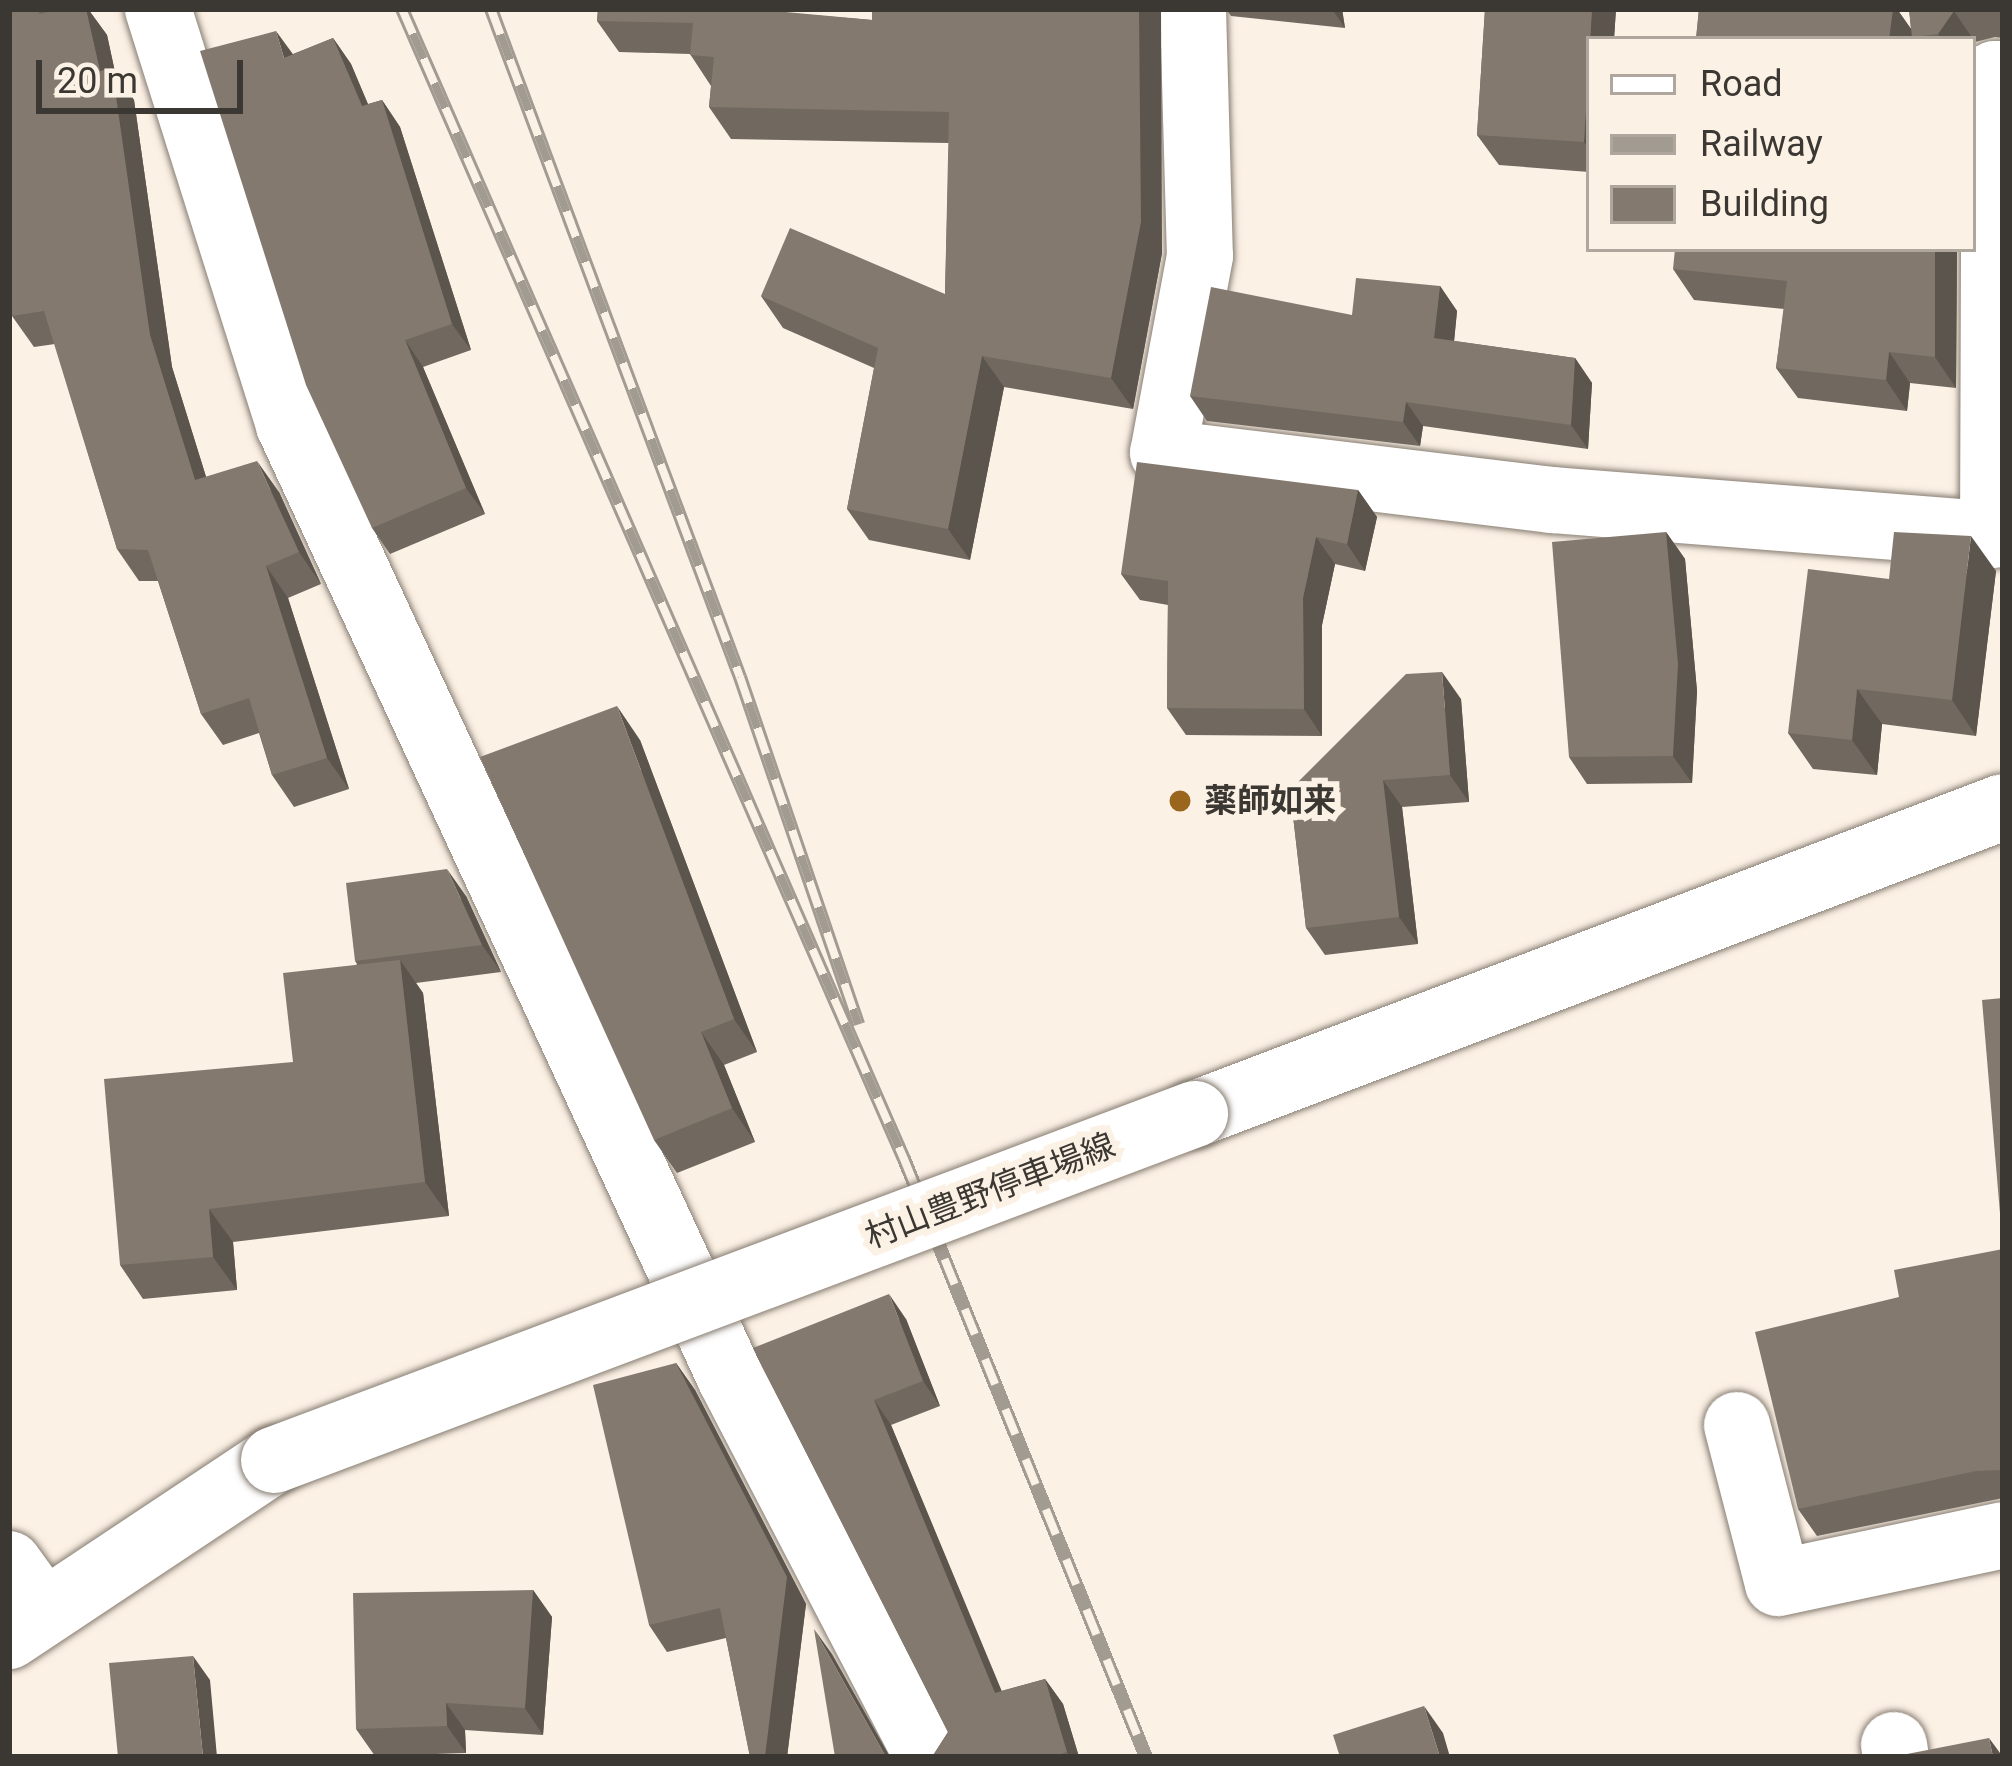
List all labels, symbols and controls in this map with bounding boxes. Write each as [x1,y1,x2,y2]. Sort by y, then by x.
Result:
scale bar [42,36,249,110]
legend [1586,36,1976,252]
text: 20 m [57,60,138,102]
text: Road [1700,63,1783,105]
text: Railway [1700,123,1823,165]
text: Building [1700,183,1829,225]
place label: 薬師如来 [1204,781,1336,821]
marker: 薬師如来 [1167,788,1193,814]
street label: 村山豊野停車場線 [860,1125,1120,1257]

